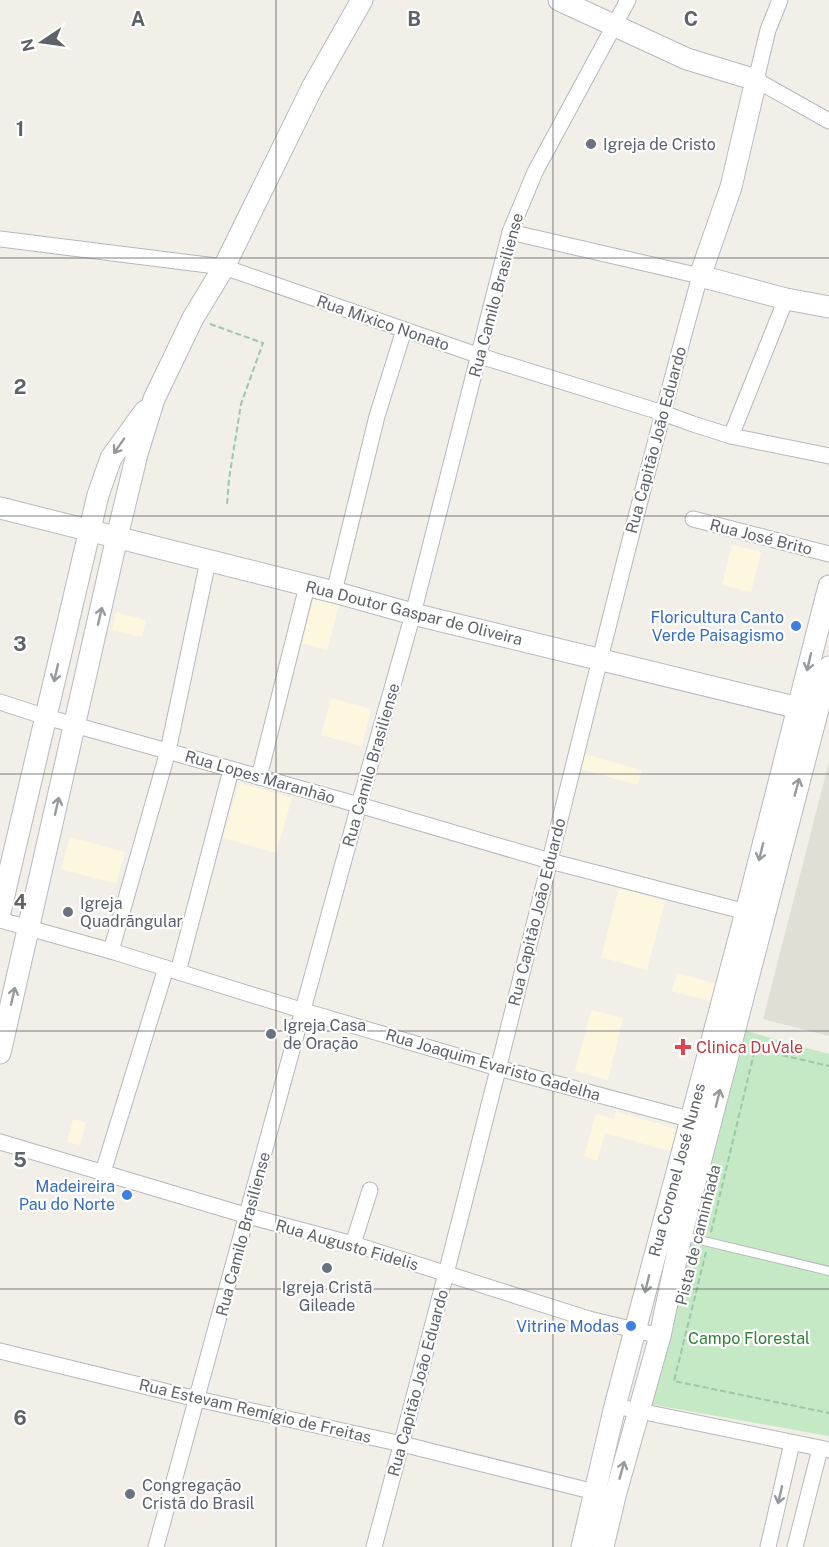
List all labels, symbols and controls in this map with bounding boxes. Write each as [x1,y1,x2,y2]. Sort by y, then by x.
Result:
text: A [131,7,145,31]
text: B [407,7,421,31]
text: C [684,7,698,31]
north arrow [12,12,72,72]
text: N [17,37,39,53]
text: 1 [16,117,24,141]
place label: Igreja de Cristo [603,135,716,154]
marker: Igreja de Cristo [584,137,598,151]
street label: Rua Camilo Brasiliense [465,211,527,379]
street label: Rua Mixico Nonato [314,291,452,355]
street label: Rua Capitão João Eduardo [622,344,690,536]
text: 2 [14,375,26,399]
one-way arrow [113,437,125,453]
street label: Rua José Brito [708,515,814,559]
street label: Rua Doutor Gaspar de Oliveira [304,577,524,649]
one-way arrow [95,607,106,626]
place label: Floricultura Canto Verde Paisagismo [651,608,784,645]
marker: Floricultura Canto Verde Paisagismo [789,619,803,633]
text: 3 [13,632,27,656]
one-way arrow [803,653,815,672]
one-way arrow [50,663,61,682]
street label: Rua Camilo Brasiliense [339,681,403,849]
street label: Rua Lopes Maranhão [183,746,337,808]
one-way arrow [791,778,803,797]
one-way arrow [52,797,63,816]
street label: Rua Capitão João Eduardo [504,816,570,1008]
one-way arrow [755,842,767,861]
text: 4 [13,890,27,914]
place label: Igreja Quadrãngular [80,894,183,931]
marker: Igreja Quadrãngular [61,905,75,919]
one-way arrow [8,987,20,1006]
place label: Igreja Casa de Oração [283,1016,366,1053]
street label: Rua Joaquim Evaristo Gadelha [383,1025,603,1105]
marker: Igreja Casa de Oração [264,1027,278,1041]
marker: Clinica DuVale [674,1038,692,1056]
place label: Clinica DuVale [696,1038,803,1057]
street label: Rua Coronel José Nunes [645,1081,709,1259]
one-way arrow [712,1089,724,1108]
text: 5 [13,1148,27,1172]
street label: Rua Camilo Brasiliense [212,1150,274,1318]
street label: Pista de caminhada [671,1163,725,1307]
place label: Madeireira Pau do Norte [19,1177,115,1214]
marker: Madeireira Pau do Norte [120,1188,134,1202]
street label: Rua Augusto Fidelis [273,1215,421,1275]
marker: Igreja Cristã Gileade [320,1261,334,1275]
one-way arrow [641,1274,652,1293]
place label: Igreja Cristã Gileade [282,1278,372,1315]
street label: Rua Capitão João Eduardo [384,1287,452,1479]
place label: Vitrine Modas [516,1317,619,1336]
marker: Vitrine Modas [624,1319,638,1333]
park label: Campo Florestal [688,1329,810,1348]
street label: Rua Estevam Remígio de Freitas [137,1375,373,1447]
text: 6 [13,1406,27,1430]
one-way arrow [617,1461,628,1480]
place label: Congregação Cristã do Brasil [142,1476,255,1513]
one-way arrow [773,1485,785,1504]
marker: Congregação Cristã do Brasil [123,1487,137,1501]

